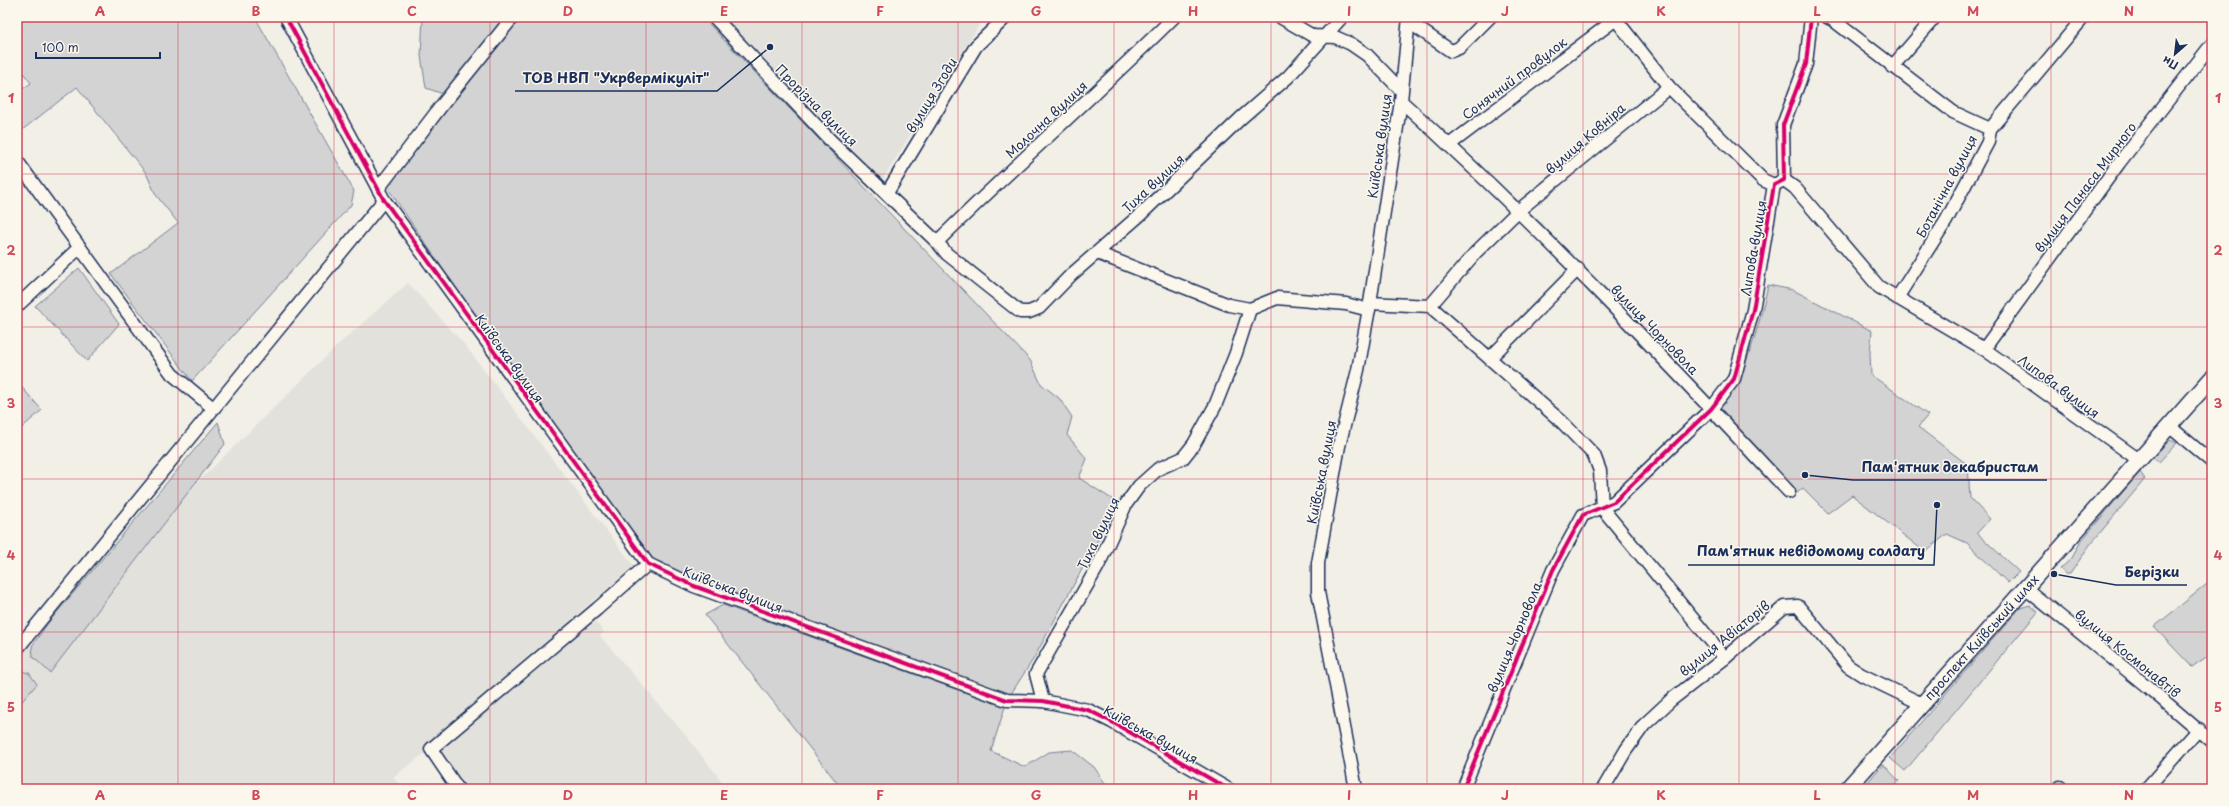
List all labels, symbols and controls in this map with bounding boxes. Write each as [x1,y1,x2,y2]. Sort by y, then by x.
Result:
text: A [95,1,105,20]
text: B [252,1,261,20]
text: C [407,1,417,20]
text: D [563,1,573,20]
text: E [720,1,728,20]
text: F [876,1,884,20]
text: G [1031,1,1041,20]
text: H [1188,1,1198,20]
text: I [1347,1,1351,20]
text: J [1501,1,1509,20]
text: K [1656,1,1666,20]
text: L [1813,1,1821,20]
text: M [1967,1,1979,20]
text: N [2124,1,2134,20]
street label: Сонячний провулок [1458,32,1571,124]
scale bar [36,34,160,60]
north arrow [2155,34,2195,74]
text: 100 m [42,38,79,56]
text: Пн [2159,52,2181,75]
street label: вулиця Згоди [901,54,961,136]
street label: Прорізна вулиця [772,60,862,150]
callout: ТОВ НВП "Укрвермікуліт" [515,65,717,91]
text: ТОВ НВП "Укрвермікуліт" [523,67,709,88]
street label: Молочна вулиця [1001,76,1091,162]
text: 1 [8,88,14,107]
text: 1 [2215,88,2221,107]
street label: Київська вулиця [1362,93,1396,199]
street label: вулиця Ковніра [1541,97,1630,178]
street label: вулиця Панаса Мирного [2030,118,2140,256]
street label: Ботанічна вулиця [1911,131,1981,241]
street label: Тиха вулиця [1118,149,1188,217]
street label: Липова вулиця [1735,199,1771,297]
text: 2 [6,240,16,259]
text: 2 [2213,240,2223,259]
street label: вулиця Чорновола [1607,280,1704,379]
street label: Київська вулиця [471,310,549,406]
street label: Липова вулиця [2014,350,2104,422]
text: 3 [7,393,16,412]
text: 3 [2214,393,2223,412]
street label: Київська вулиця [1302,418,1340,526]
callout: Пам'ятник декабристам [1853,454,2047,480]
text: Пам'ятник декабристам [1861,456,2039,477]
street label: Тиха вулиця [1072,494,1124,572]
callout: Пам'ятник невідомому солдату [1688,539,1934,565]
text: Пам'ятник невідомому солдату [1697,540,1925,561]
text: 4 [7,545,16,564]
text: 4 [2214,545,2223,564]
callout: Берізки [2116,559,2187,585]
street label: Київська вулиця [680,561,786,617]
text: Берізки [2124,561,2180,582]
street label: проспект Київський шлях [1919,570,2043,704]
street label: вулиця Чорновола [1482,578,1546,695]
street label: вулиця Авіаторів [1675,595,1773,680]
street label: вулиця Космонавтів [2071,604,2185,702]
text: 5 [7,697,15,716]
text: 5 [2214,697,2222,716]
street label: Київська вулиця [1100,700,1202,768]
text: A [95,785,105,804]
text: B [252,785,261,804]
text: C [407,785,417,804]
text: D [563,785,573,804]
text: E [720,785,728,804]
text: F [876,785,884,804]
text: G [1031,785,1041,804]
text: H [1188,785,1198,804]
text: I [1347,785,1351,804]
text: J [1501,785,1509,804]
text: K [1656,785,1666,804]
text: L [1813,785,1821,804]
text: M [1967,785,1979,804]
text: N [2124,785,2134,804]

